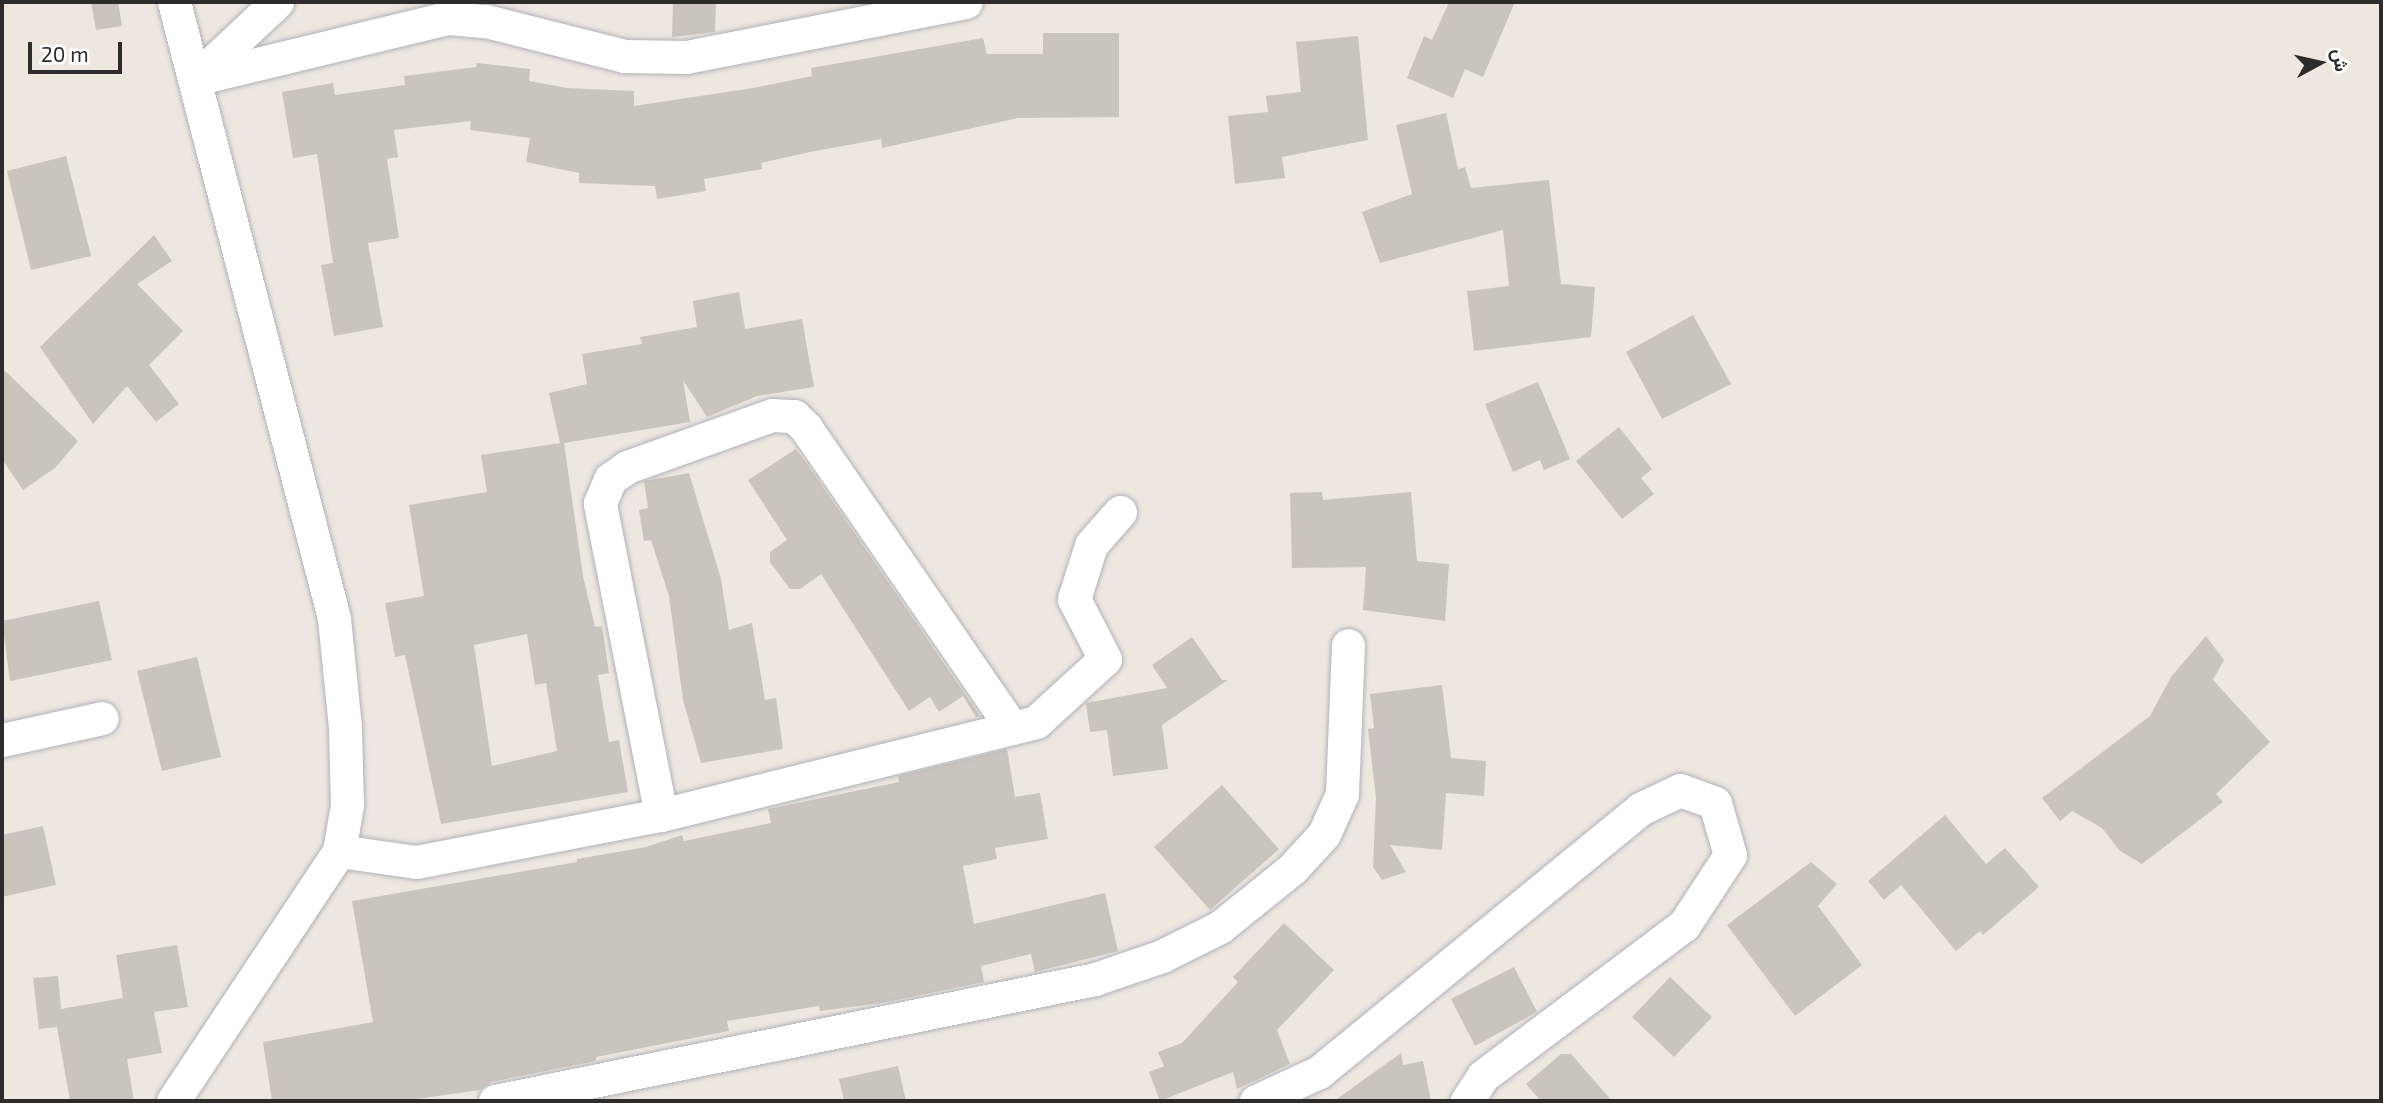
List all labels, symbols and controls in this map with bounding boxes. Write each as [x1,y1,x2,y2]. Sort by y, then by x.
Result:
scale bar [32,28,126,72]
north arrow [2285,28,2355,98]
text: 20 m [41,41,89,66]
text: ش [2328,47,2354,73]

